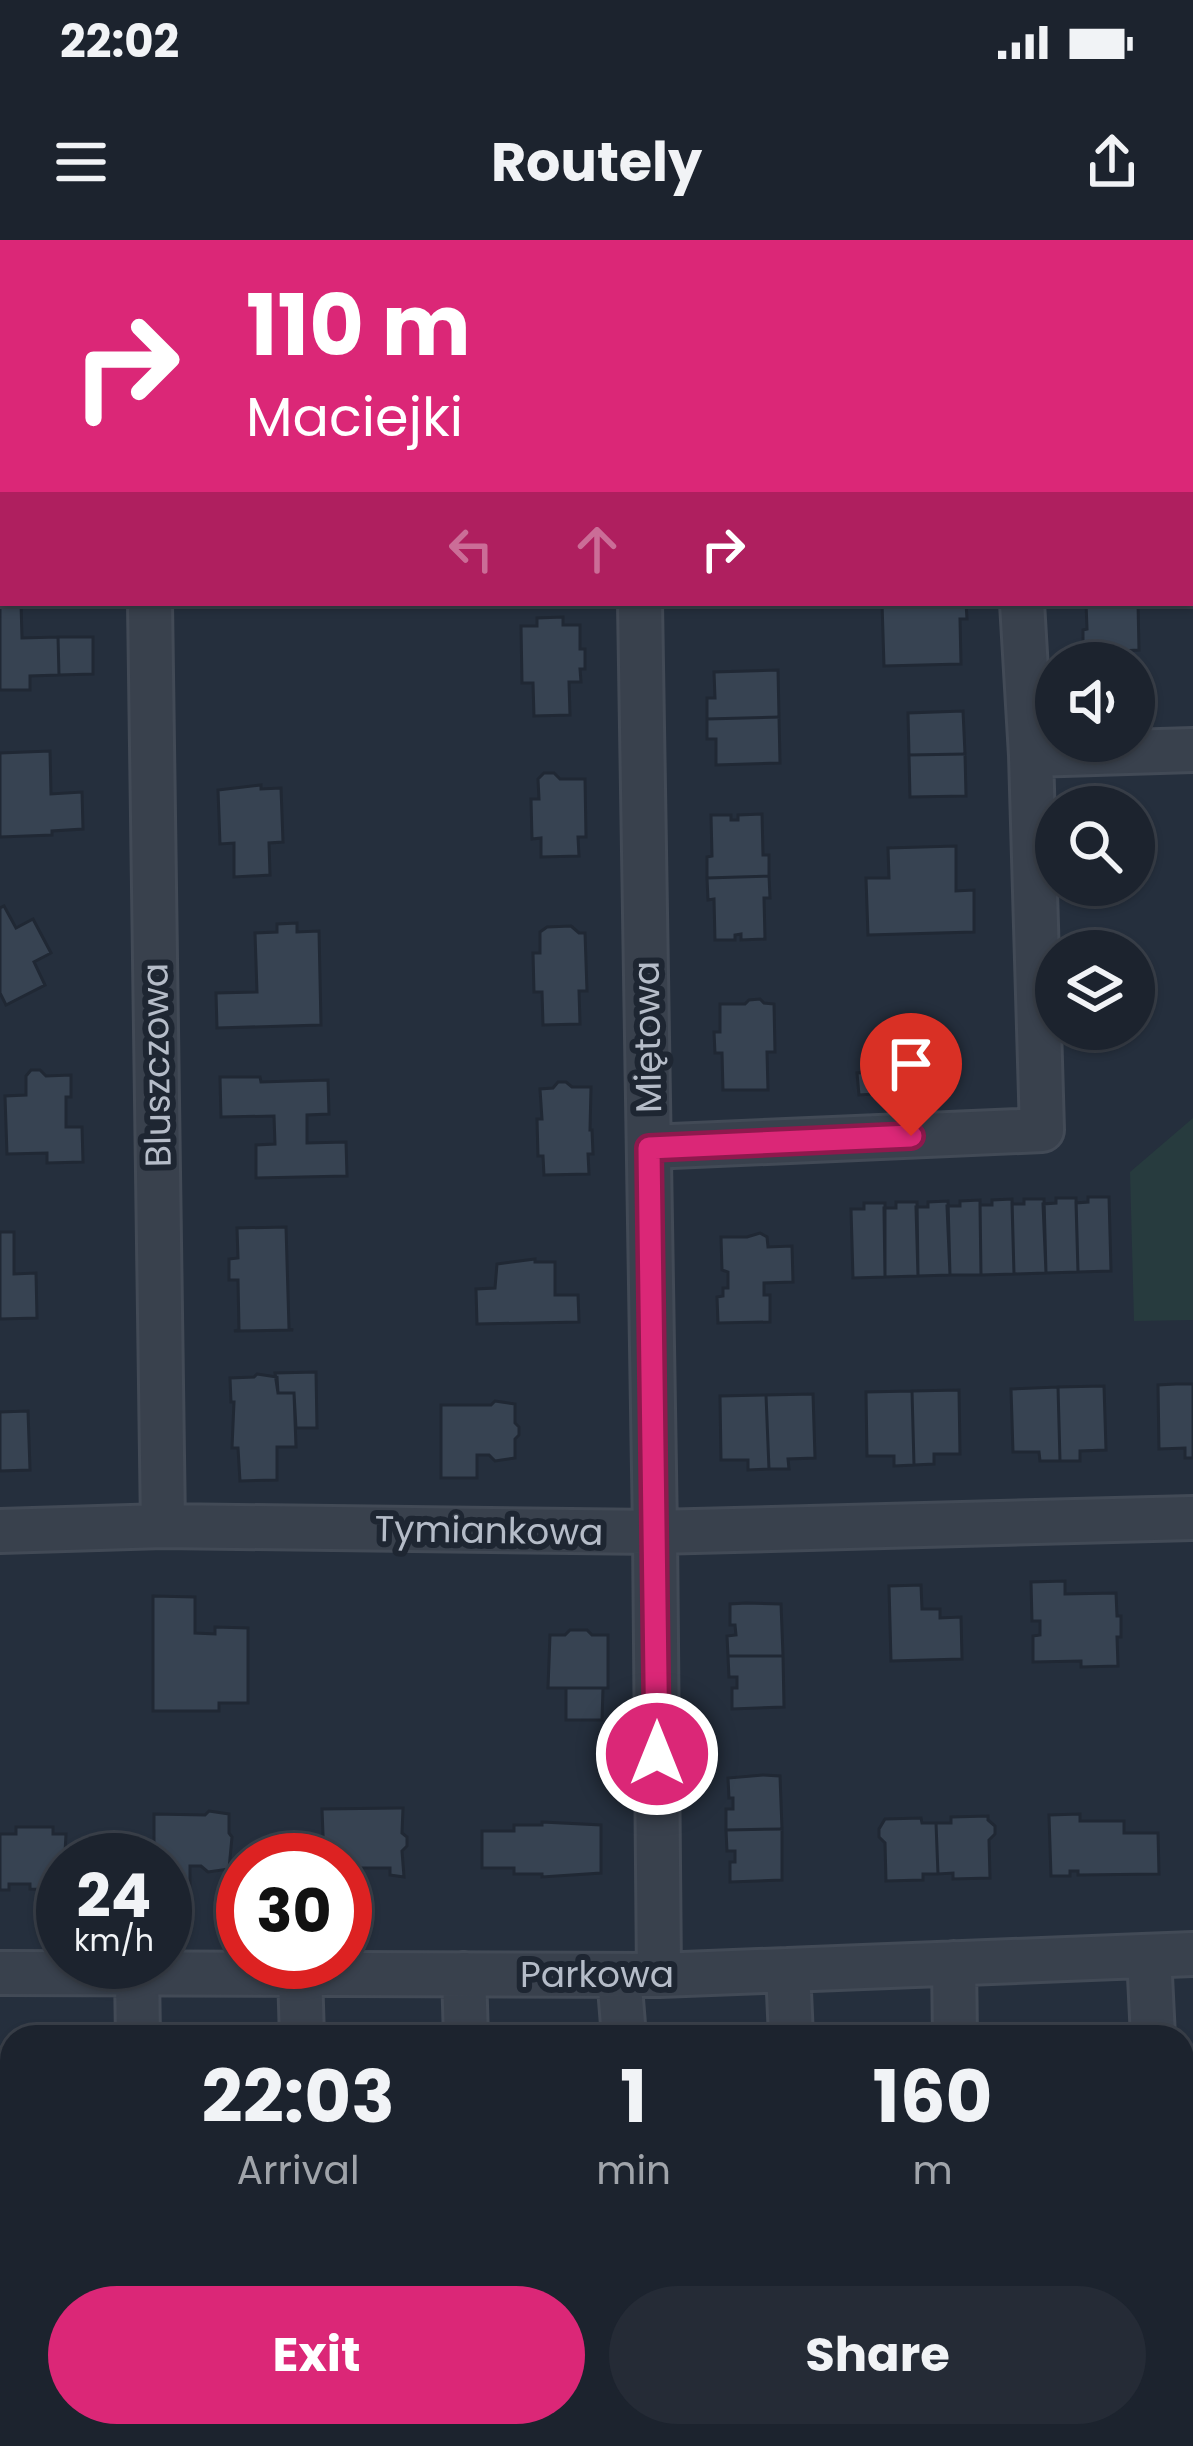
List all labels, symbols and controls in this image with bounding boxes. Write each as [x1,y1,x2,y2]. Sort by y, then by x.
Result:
text: 22:02 [60,10,179,73]
text: Routely [491,124,702,200]
icon: menu [48,129,114,195]
icon: share [1079,129,1145,195]
text: 110 m [246,267,471,384]
icon: right [48,288,204,444]
text: Maciejki [246,379,463,455]
icon: left [438,516,504,582]
icon: ahead [564,516,630,582]
icon: right [690,516,756,582]
map controls [1035,642,1155,1050]
button: sound [1035,642,1155,762]
button: search [1035,786,1155,906]
button: layers [1035,930,1155,1050]
street label: Miętowa [621,960,674,1114]
street label: Bluszczowa [129,962,184,1168]
pin [860,1013,962,1136]
icon: arrive [878,1031,944,1097]
street label: Tymiankowa [374,1503,604,1558]
position arrow [594,1691,720,1817]
speed limit sign: 30 [216,1833,372,1989]
text: 24 [77,1854,151,1938]
text: km/h [74,1919,154,1962]
street label: Parkowa [520,1949,674,2000]
text: 22:03 [202,2046,395,2147]
text: 1 [620,2046,647,2147]
text: 160 [873,2046,992,2147]
text: Arrival [237,2143,360,2198]
text: min [596,2143,671,2198]
text: m [912,2143,953,2198]
button: Exit [48,2286,585,2424]
button: Share [609,2286,1146,2424]

